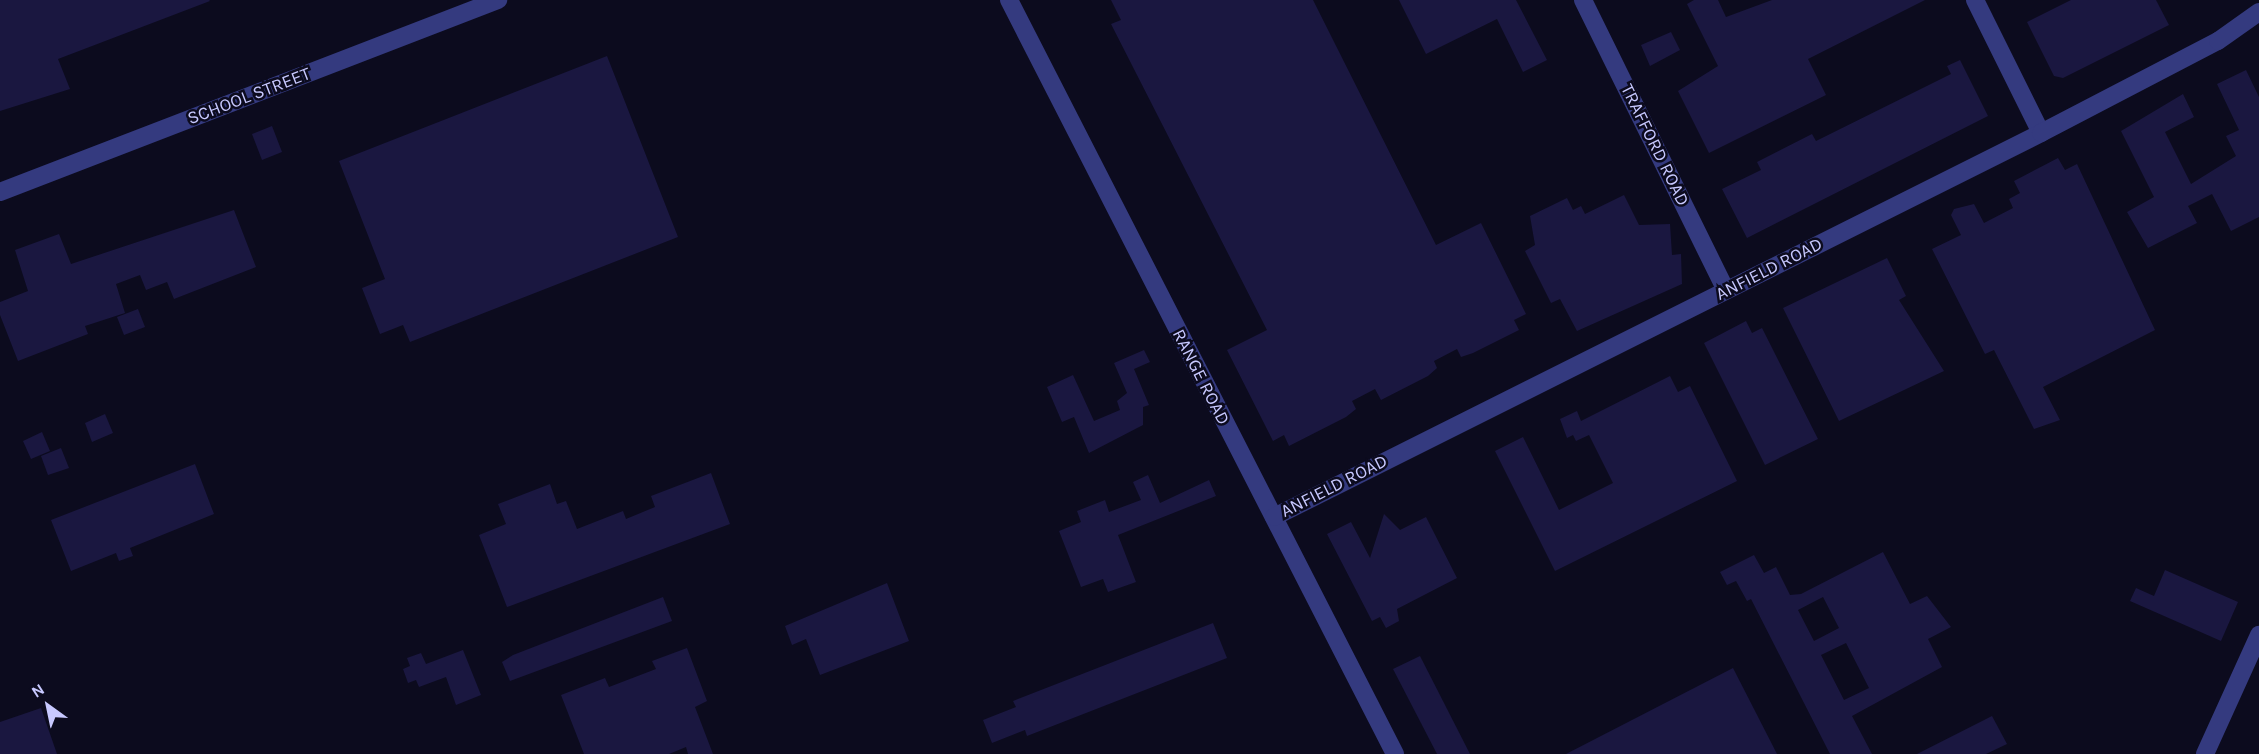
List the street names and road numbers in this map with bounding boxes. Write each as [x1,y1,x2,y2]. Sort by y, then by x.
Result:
street label: SCHOOL STREET [184,63,314,129]
street label: TRAFFORD ROAD [1616,81,1694,209]
street label: ANFIELD ROAD [1712,233,1826,305]
street label: RANGE ROAD [1168,326,1234,428]
street label: ANFIELD ROAD [1277,450,1391,522]

